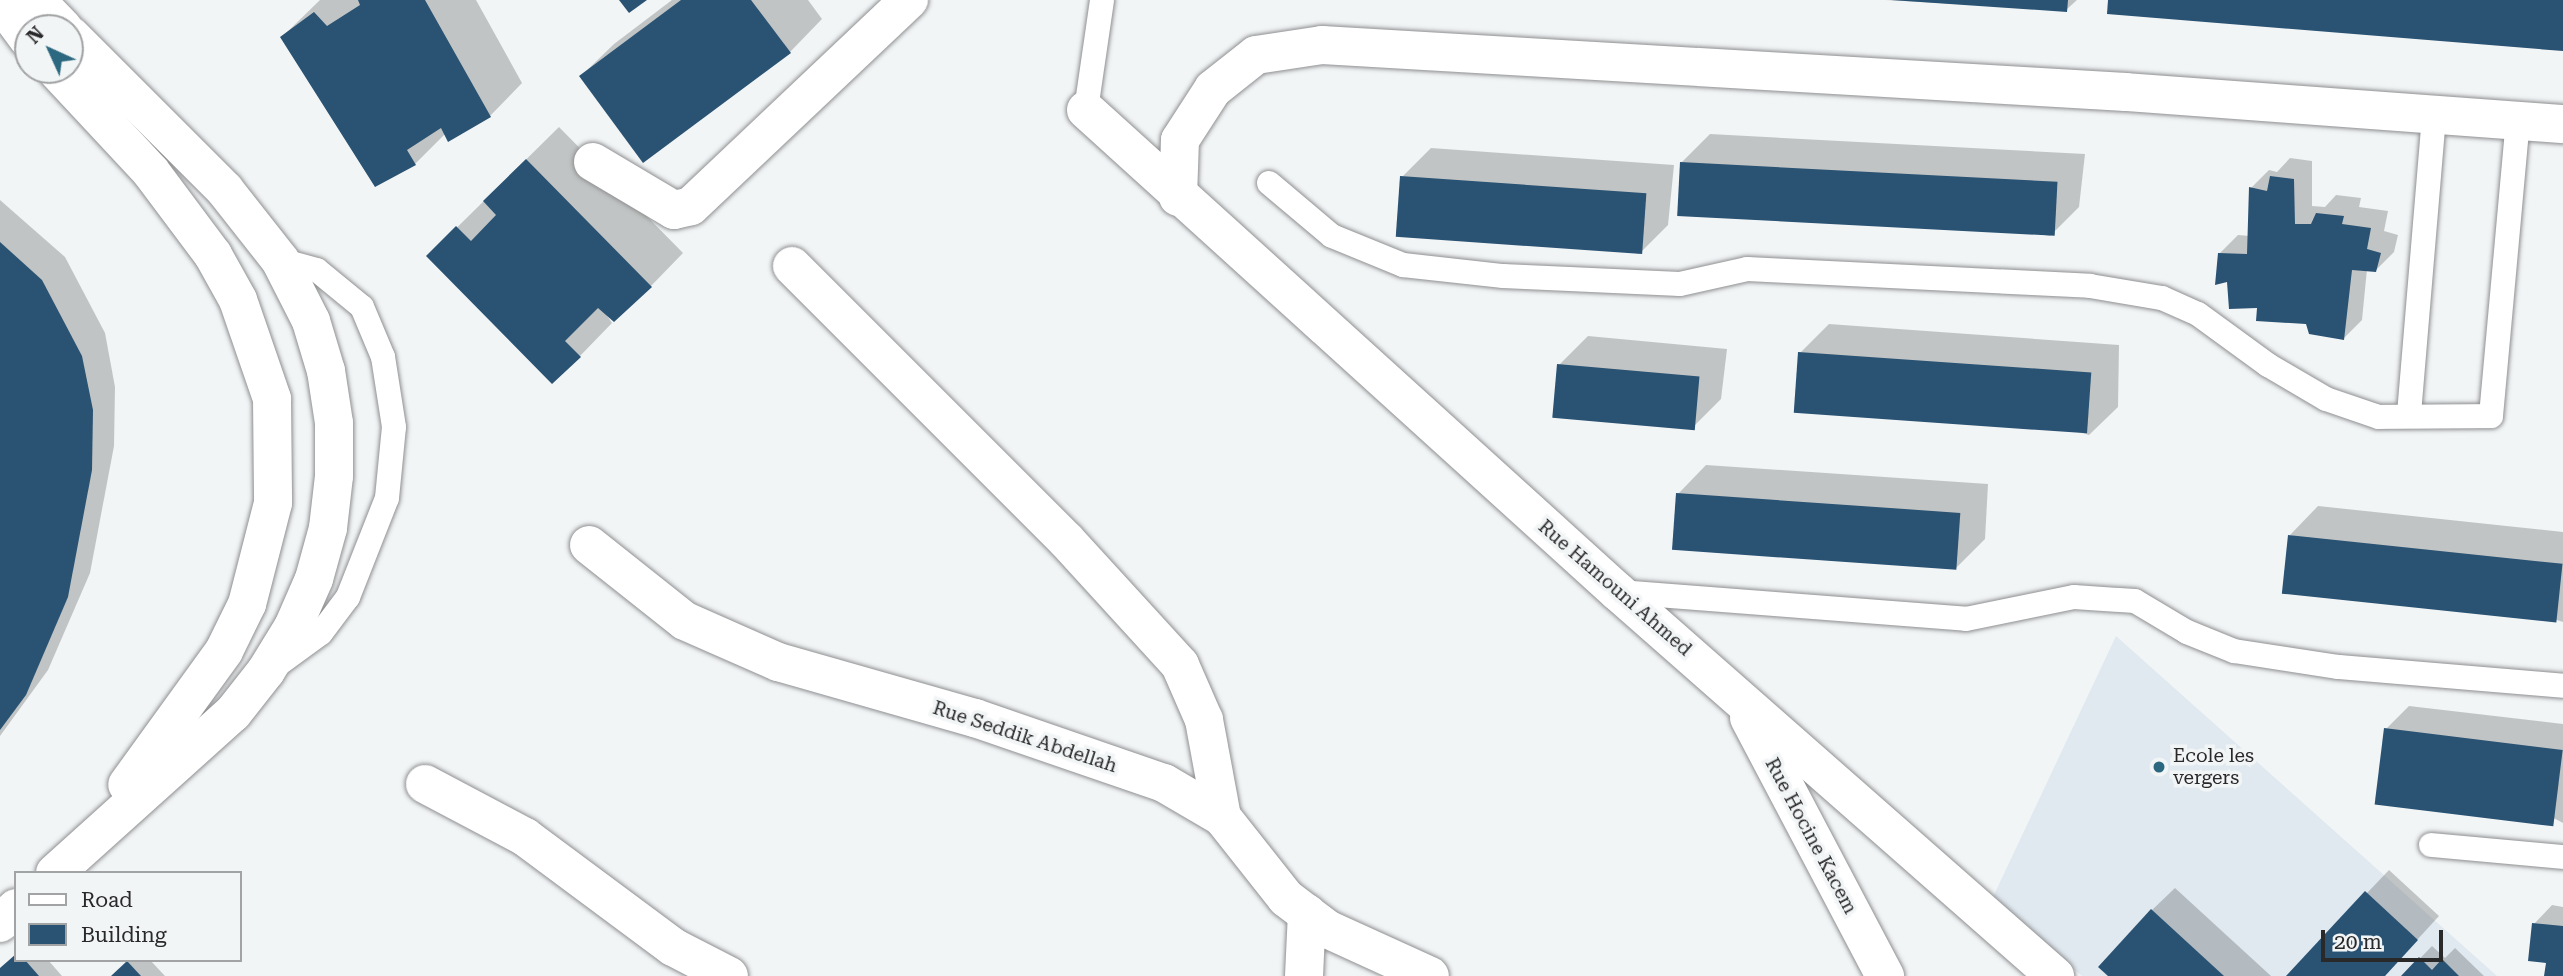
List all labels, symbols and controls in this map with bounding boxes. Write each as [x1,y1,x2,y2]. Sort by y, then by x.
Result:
north arrow [14,14,84,84]
text: N [22,22,49,49]
street label: Rue Hamouni Ahmed [1534,515,1696,661]
street label: Rue Seddik Abdellah [930,696,1120,778]
place label: Ecole les vergers [2173,745,2254,789]
street label: Rue Hocine Kacem [1760,754,1862,918]
marker: Ecole les vergers [2151,759,2167,775]
legend [14,871,242,962]
text: Road [81,888,133,912]
scale bar [2325,916,2448,960]
text: Building [81,923,167,947]
text: 20 m [2334,930,2382,954]

